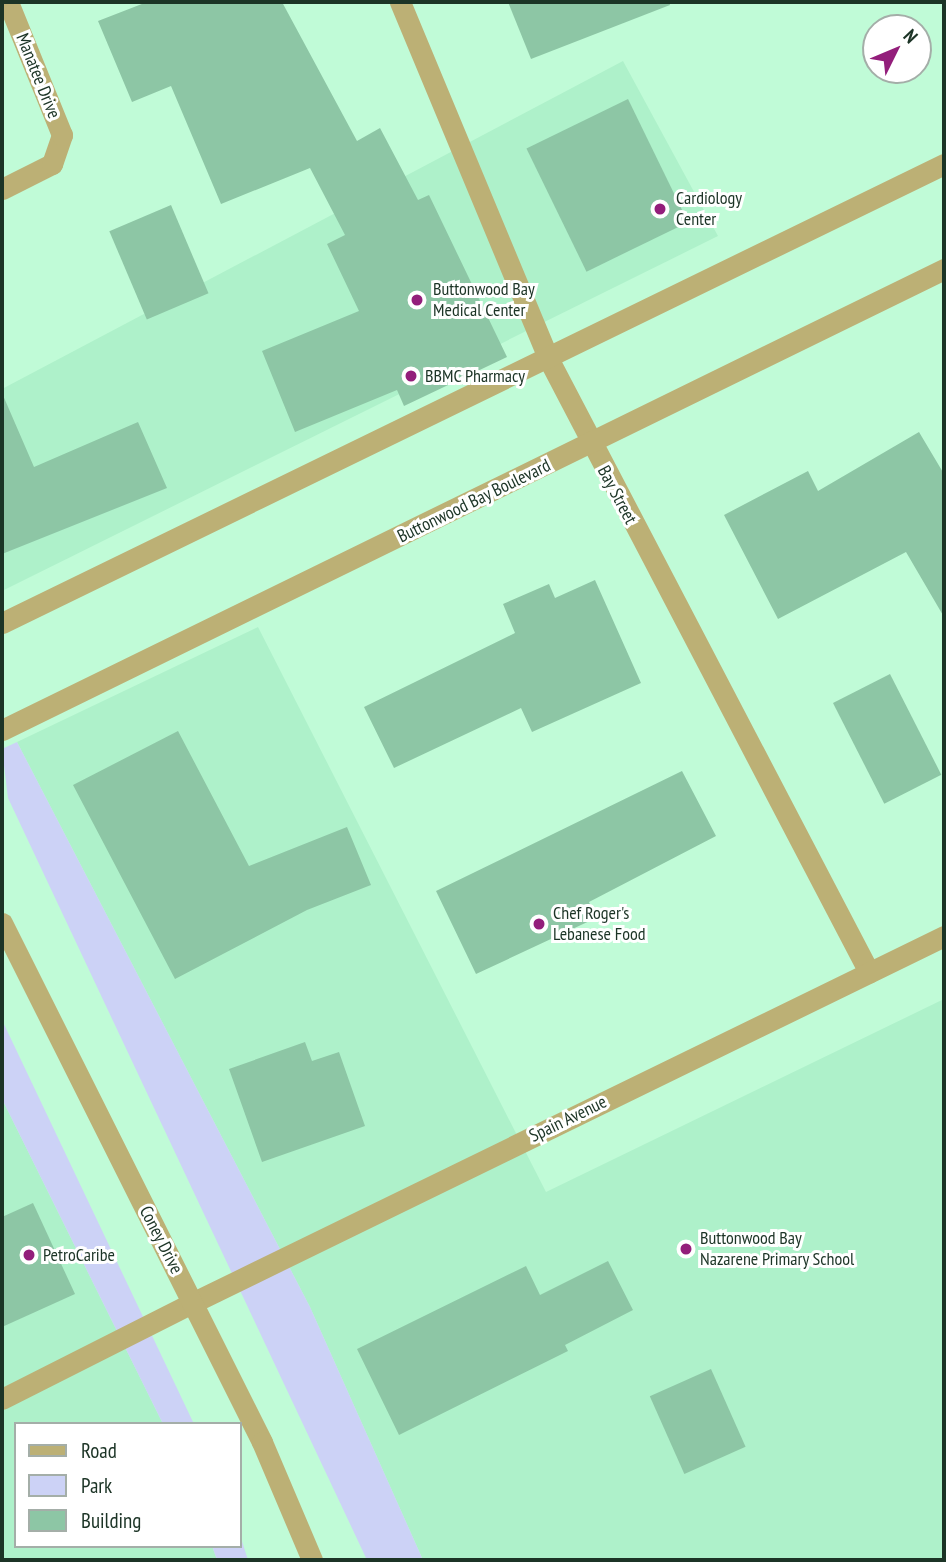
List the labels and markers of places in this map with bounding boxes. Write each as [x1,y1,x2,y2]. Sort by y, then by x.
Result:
place label: Cardiology Center [676,188,742,230]
marker: Cardiology Center [650,199,670,219]
place label: Buttonwood Bay Medical Center [433,279,535,322]
marker: Buttonwood Bay Medical Center [407,290,427,310]
place label: BBMC Pharmacy [425,365,526,387]
marker: BBMC Pharmacy [403,368,419,384]
place label: Chef Roger's Lebanese Food [553,903,646,946]
marker: Chef Roger's Lebanese Food [531,916,547,932]
place label: Buttonwood Bay Nazarene Primary School [700,1228,855,1270]
marker: Buttonwood Bay Nazarene Primary School [678,1241,694,1257]
place label: PetroCaribe [43,1244,115,1266]
marker: PetroCaribe [21,1247,37,1263]

